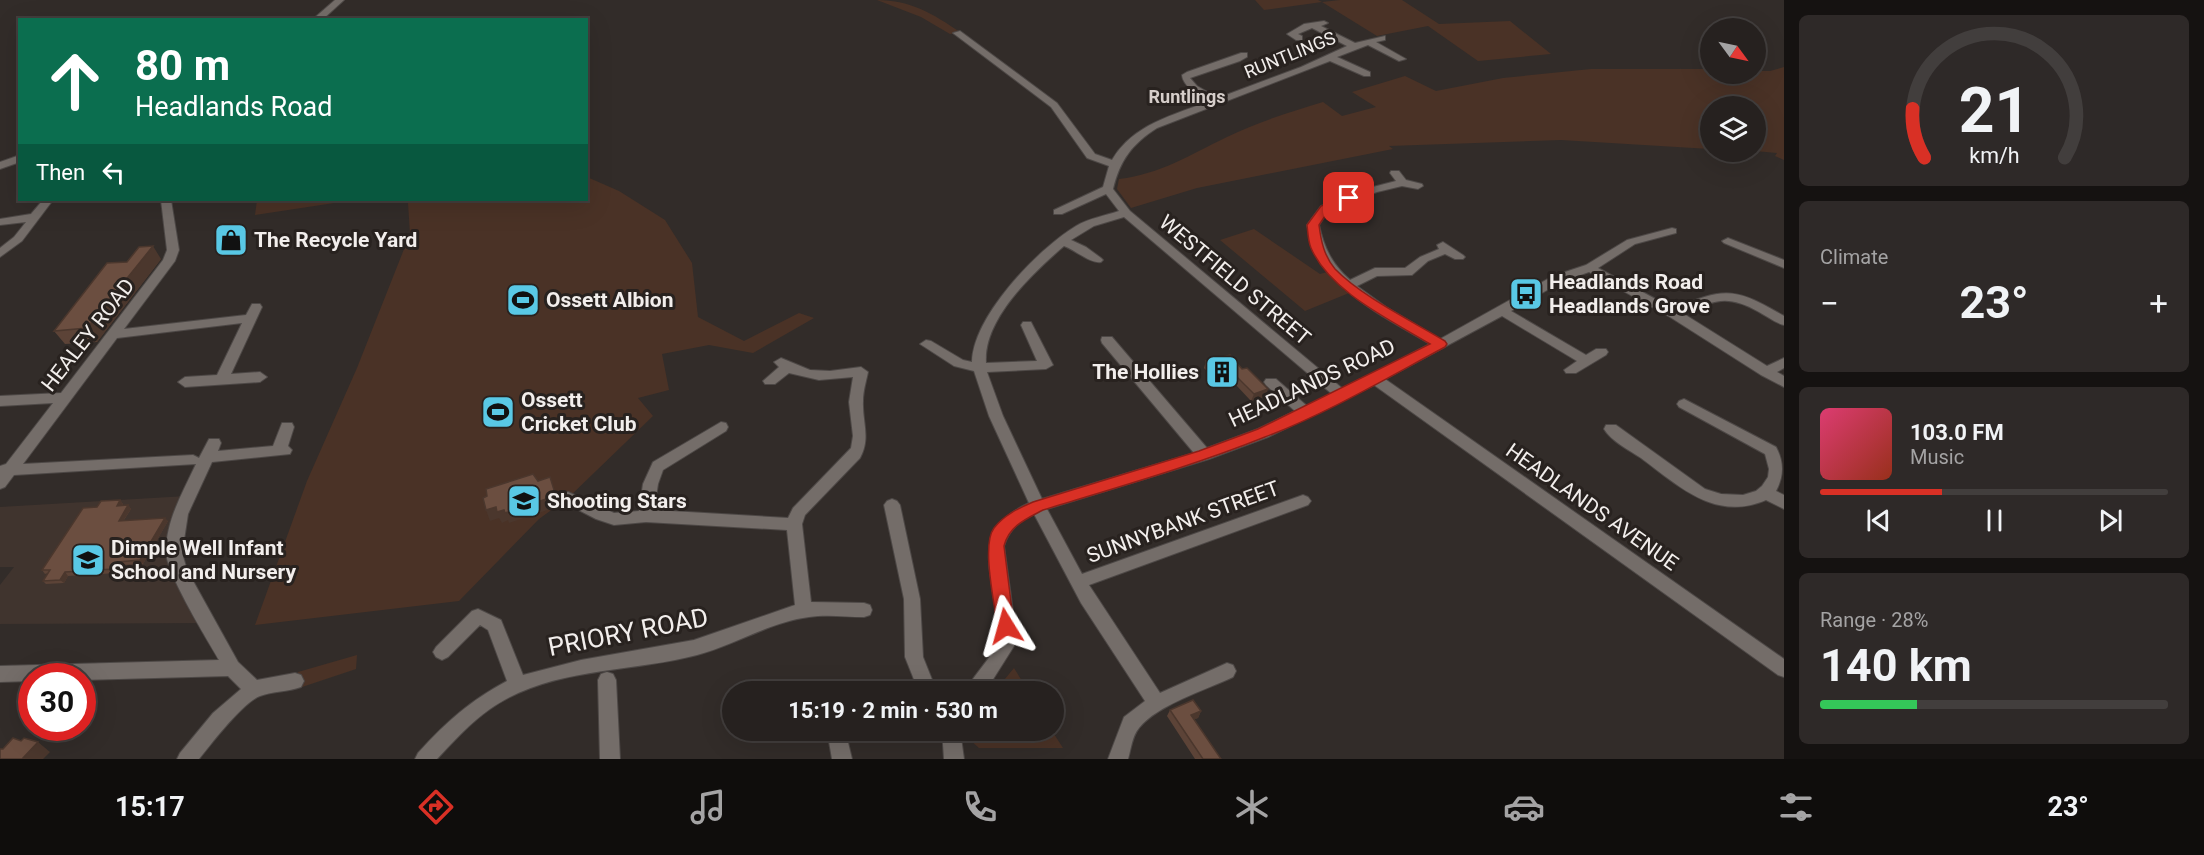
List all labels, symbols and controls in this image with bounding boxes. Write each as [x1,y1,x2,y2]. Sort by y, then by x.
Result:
north arrow [1700,18,1766,84]
map controls [1700,18,1766,162]
street label: RUNTLINGS [1241,27,1339,82]
text: 80 m [135,41,230,90]
icon: ahead [36,42,114,120]
text: 21 [1958,74,2030,147]
district label: Runtlings [1149,86,1225,107]
text: Headlands Road [135,91,332,123]
button: layers [1700,96,1766,162]
text: km/h [1969,143,2019,168]
icon: left [97,156,130,189]
text: Then [36,160,85,185]
pin [1323,172,1374,223]
icon: arrive [1332,181,1365,214]
street label: WESTFIELD STREET [1155,210,1316,350]
shop icon: The Recycle Yard [213,222,249,258]
place label: The Recycle Yard [254,228,417,252]
text: Climate [1820,245,1888,269]
place label: Headlands Road Headlands Grove [1549,270,1710,318]
street label: HEALEY ROAD [37,274,139,396]
bus stop icon: Headlands Road Headlands Grove [1508,276,1544,312]
text: 23° [1959,276,2029,329]
sports icon: Ossett Albion [505,282,541,318]
text: − [1820,284,1839,323]
text: + [2149,284,2168,323]
place label: Ossett Albion [546,288,674,312]
street label: HEADLANDS ROAD [1225,334,1399,432]
building icon: The Hollies [1204,354,1240,390]
place label: The Hollies [1092,360,1199,384]
place label: Ossett Cricket Club [521,388,637,436]
sports icon: Ossett Cricket Club [480,394,516,430]
text: 103.0 FM [1910,420,2004,445]
street label: HEADLANDS AVENUE [1501,438,1683,576]
text: Music [1910,445,1964,469]
street label: SUNNYBANK STREET [1083,476,1283,568]
school or university icon: Shooting Stars [506,483,542,519]
place label: Shooting Stars [547,489,687,513]
icon: previous [1862,504,1895,537]
icon: pause [1978,504,2011,537]
icon: next [2094,504,2127,537]
place label: Dimple Well Infant School and Nursery [111,536,296,584]
school or university icon: Dimple Well Infant School and Nursery [70,542,106,578]
position arrow [974,594,1038,658]
street label: PRIORY ROAD [545,602,711,662]
text: Range · 28% [1820,608,1928,632]
text: 140 km [1820,639,1972,692]
speed limit sign: 30 [18,663,96,741]
text: 15:19 · 2 min · 530 m [788,698,998,723]
icon: directions [415,786,457,828]
icon: music [687,786,729,828]
icon: phone [959,786,1001,828]
icon: climate [1231,786,1273,828]
icon: car [1503,786,1545,828]
icon: filters [1775,786,1817,828]
text: 15:17 [115,791,185,823]
text: 23° [2047,791,2089,823]

